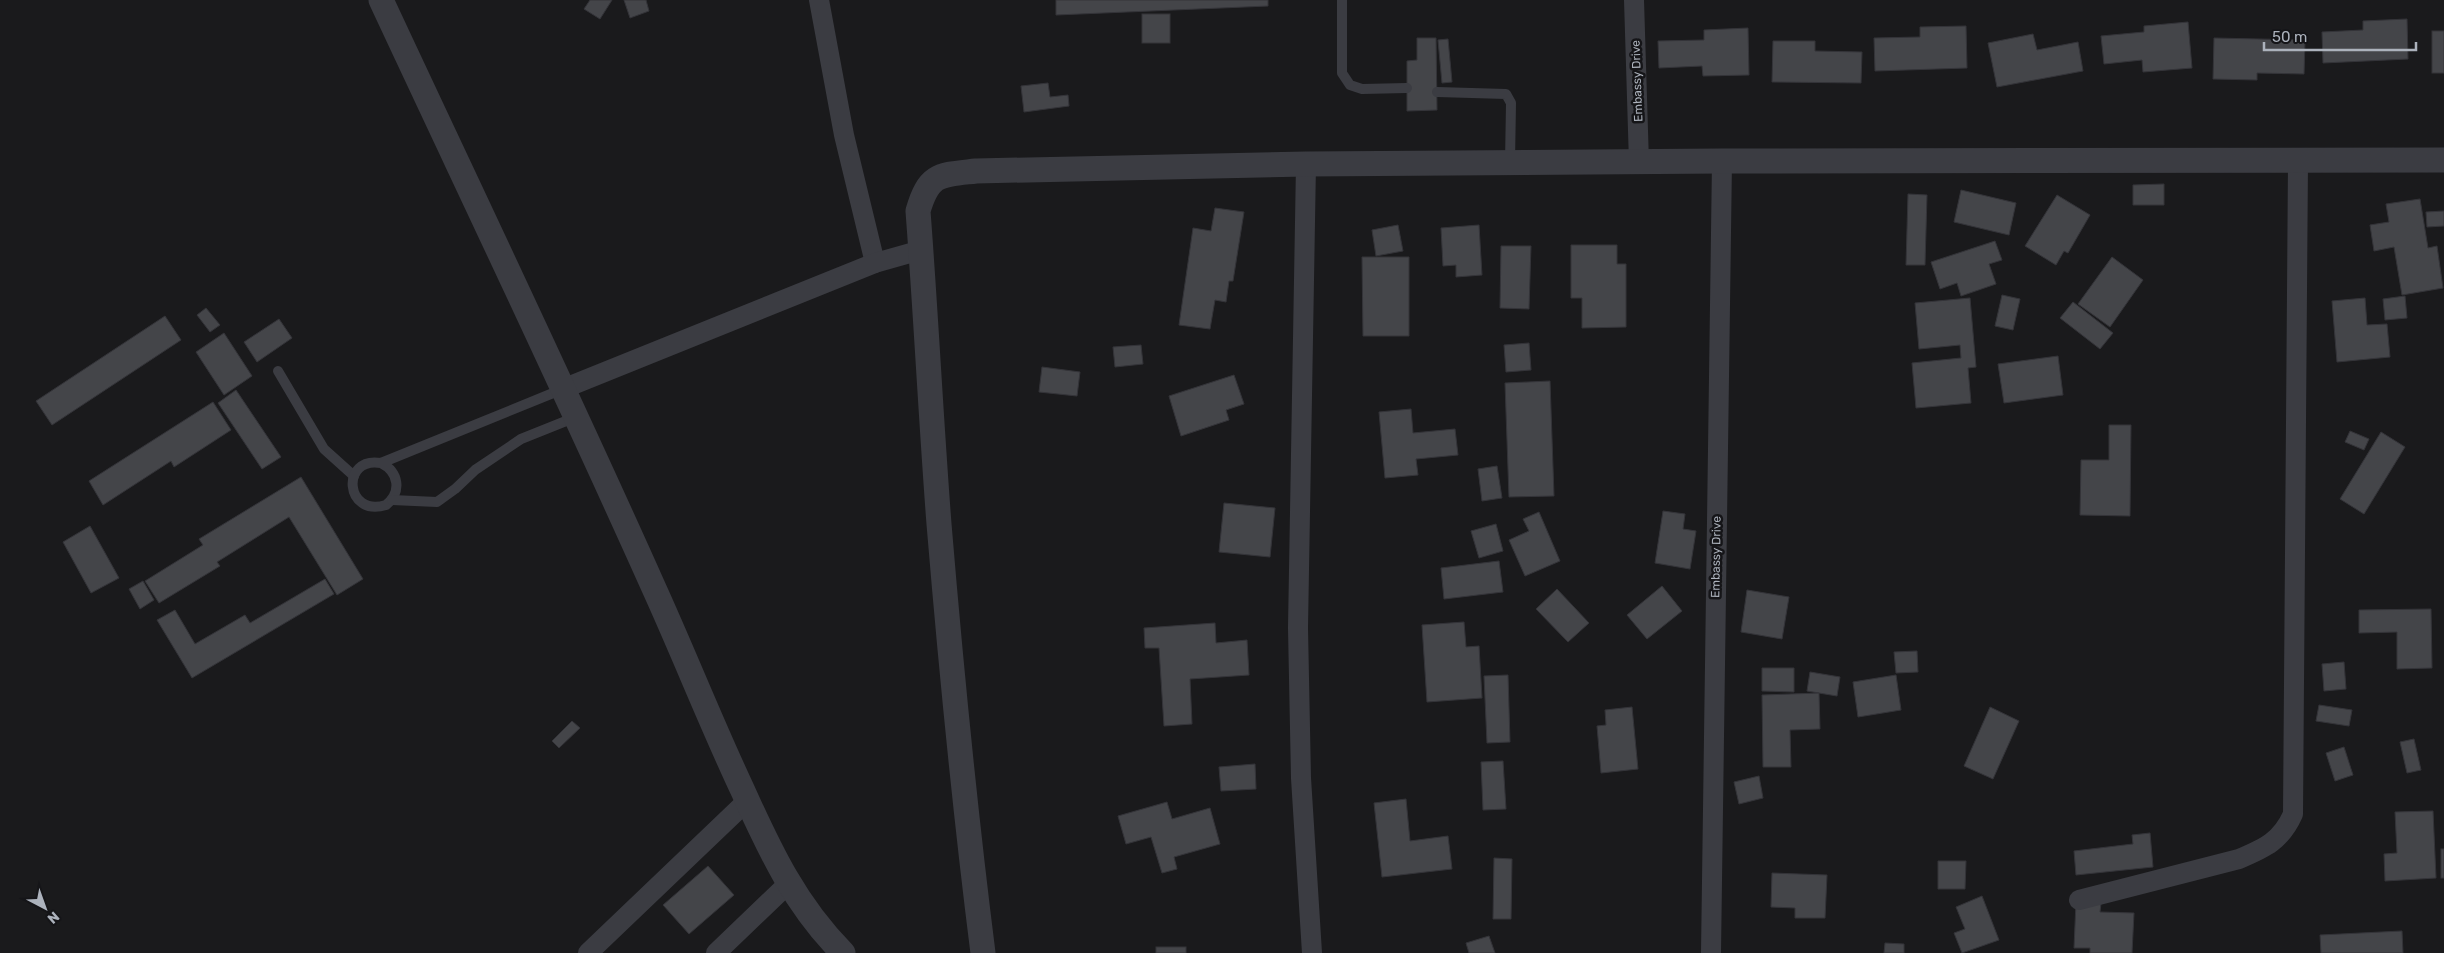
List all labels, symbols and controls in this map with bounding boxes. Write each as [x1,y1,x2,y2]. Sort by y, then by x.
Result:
scale bar [2264,20,2416,52]
text: 50 m [2272,28,2307,46]
street label: Embassy Drive [1629,40,1645,122]
street label: Embassy Drive [1708,516,1724,598]
north arrow [20,883,70,933]
text: N [44,908,63,927]

